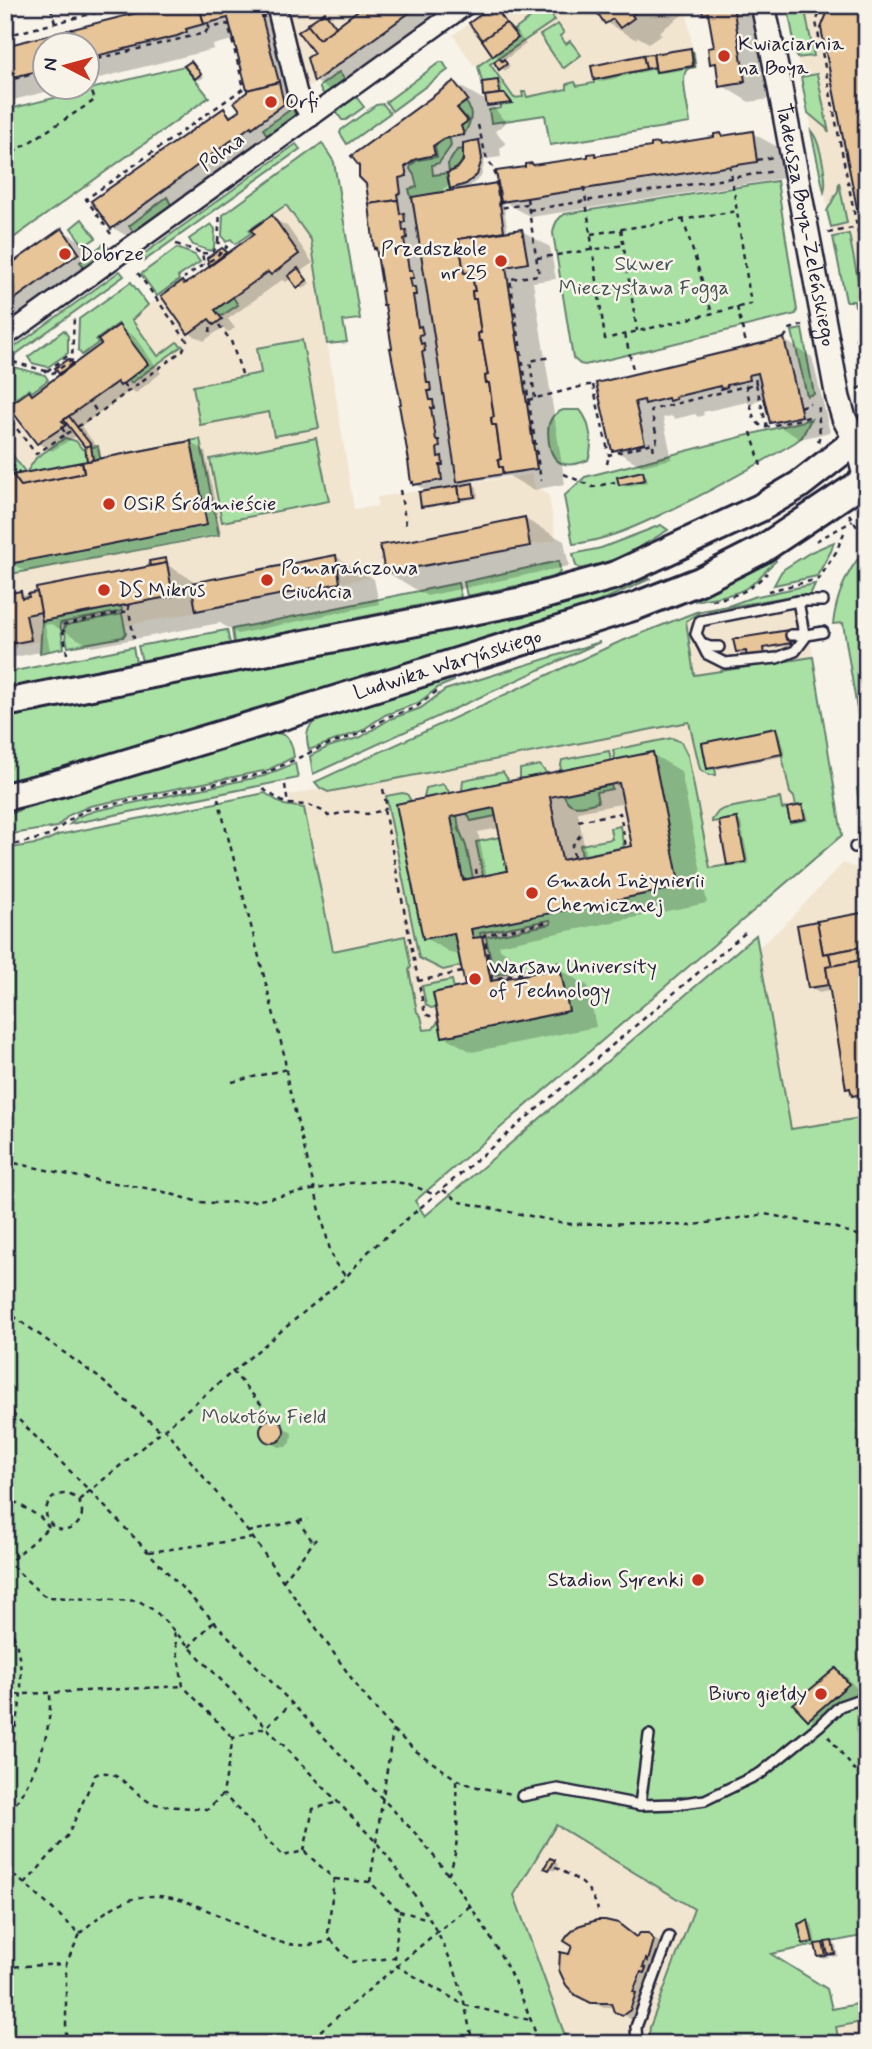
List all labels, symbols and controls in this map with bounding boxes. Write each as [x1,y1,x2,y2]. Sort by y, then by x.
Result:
place label: Kwiaciarnia na Boya [738,30,844,82]
north arrow [32,32,102,102]
marker: Kwiaciarnia na Boya [716,48,732,64]
text: N [37,57,64,72]
place label: Orfi [285,88,318,116]
marker: Orfi [263,94,279,110]
street label: Tadeusza Boya-Żeleńskiego [769,101,842,349]
street label: Polna [193,126,251,178]
place label: Przedszkole nr 25 [381,235,487,287]
place label: Dobrze [79,240,144,268]
marker: Dobrze [57,246,73,262]
park label: Skwer Mieczysława Fogga [559,250,729,303]
marker: Przedszkole nr 25 [493,253,509,269]
place label: OSiR Śródmieście [123,490,277,518]
marker: OSiR Śródmieście [101,496,117,512]
place label: Pomarańczowa Ciuchcia [281,554,418,606]
marker: Pomarańczowa Ciuchcia [259,572,275,588]
place label: DS Mikrus [118,576,206,604]
marker: DS Mikrus [96,582,112,598]
street label: Ludwika Waryńskiego [350,622,545,707]
place label: Gmach Inżynierii Chemicznej [546,867,705,919]
marker: Gmach Inżynierii Chemicznej [524,885,540,901]
place label: Warsaw University of Technology [489,953,657,1006]
marker: Warsaw University of Technology [467,971,483,987]
park label: Mokotów Field [202,1403,326,1431]
place label: Stadion Syrenki [547,1566,684,1594]
marker: Stadion Syrenki [690,1572,706,1588]
place label: Biuro giełdy [708,1680,807,1708]
marker: Biuro giełdy [813,1686,829,1702]

